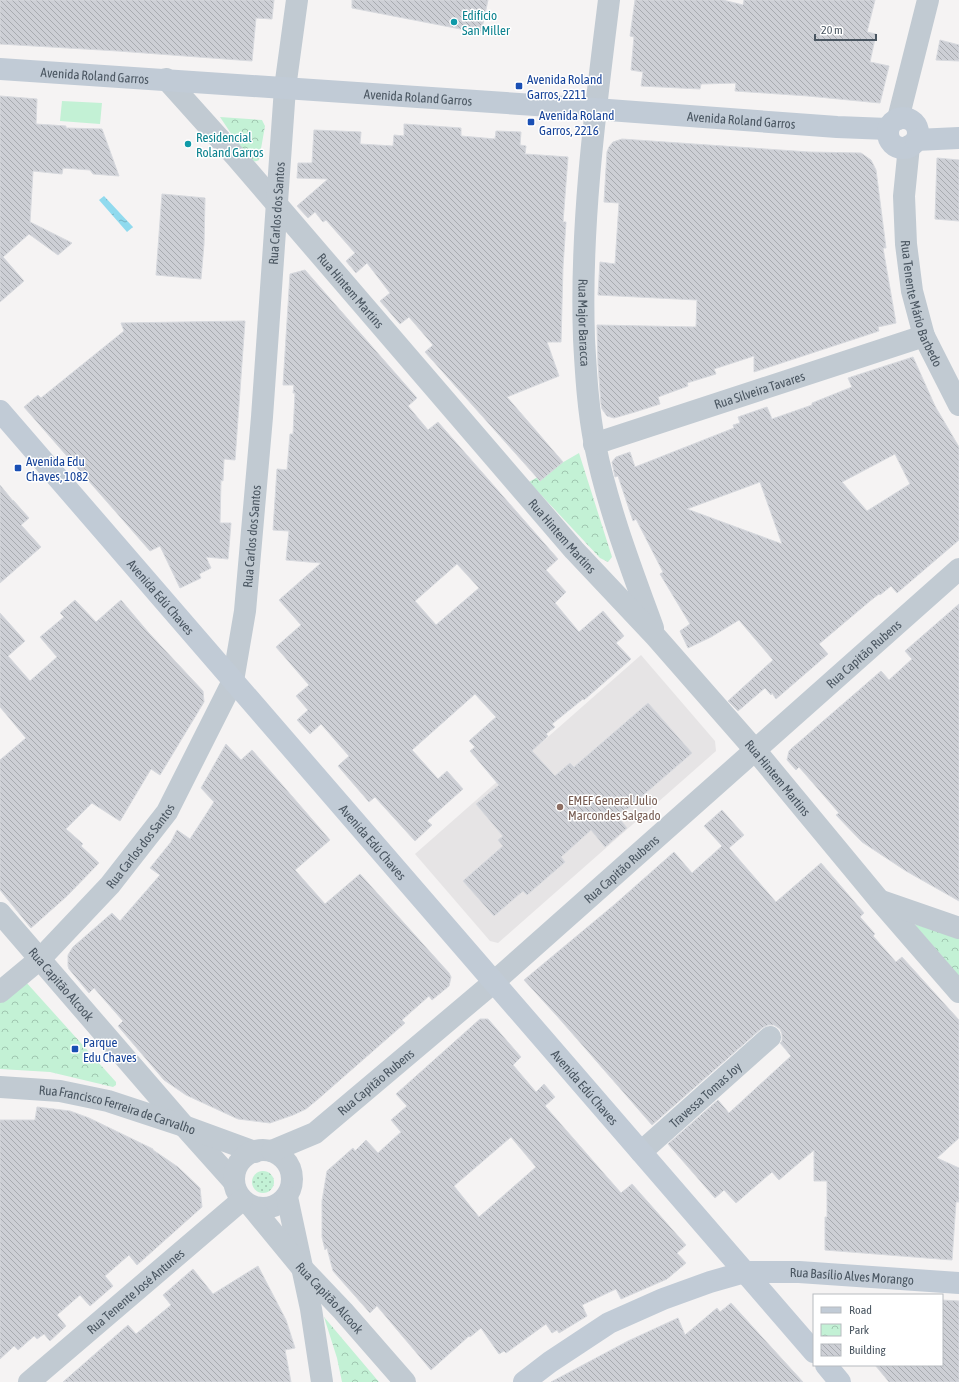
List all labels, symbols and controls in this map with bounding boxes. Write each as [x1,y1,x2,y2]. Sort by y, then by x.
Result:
place label: Edifício San Miller [462,8,510,38]
scale bar [815,16,876,42]
marker: Edifício San Miller [449,17,459,27]
text: 20 m [821,23,843,37]
street label: Avenida Roland Garros [40,64,150,87]
place label: Avenida Roland Garros, 2211 [527,72,602,102]
marker: Avenida Roland Garros, 2211 [514,81,524,91]
street label: Avenida Roland Garros [363,86,473,108]
place label: Avenida Roland Garros, 2216 [539,108,614,138]
street label: Avenida Roland Garros [687,108,796,131]
marker: Avenida Roland Garros, 2216 [526,117,536,127]
place label: Residencial Roland Garros [196,130,264,160]
marker: Residencial Roland Garros [183,139,193,149]
street label: Rua Carlos dos Santos [265,161,287,265]
street label: Rua Tenente Mário Barbedo [898,240,946,369]
street label: Rua Hintem Martins [314,250,388,332]
street label: Rua Major Baracca [576,279,593,367]
street label: Rua Silveira Tavares [712,368,807,412]
place label: Avenida Edu Chaves, 1082 [26,454,88,484]
marker: Avenida Edu Chaves, 1082 [13,463,23,473]
street label: Rua Carlos dos Santos [240,484,264,588]
street label: Rua Hintem Martins [526,496,600,577]
street label: Avenida Edú Chaves [124,556,198,638]
street label: Rua Capitão Rubens [823,616,904,691]
street label: Rua Hintem Martins [742,737,814,819]
place label: EMEF General Julio Marcondes Salgado [568,793,661,823]
street label: Rua Carlos dos Santos [103,801,178,891]
street label: Avenida Edú Chaves [336,801,410,883]
marker: EMEF General Julio Marcondes Salgado [555,802,565,812]
street label: Rua Capitão Rubens [581,832,662,906]
street label: Rua Capitão Alcook [26,944,97,1024]
place label: Parque Edu Chaves [83,1035,137,1065]
marker: Parque Edu Chaves [70,1044,80,1054]
street label: Rua Capitão Rubens [334,1045,417,1118]
street label: Avenida Edú Chaves [548,1046,622,1128]
street label: Travessa Tomas Joy [666,1058,745,1131]
street label: Rua Francisco Ferreira de Carvalho [38,1082,198,1137]
street label: Rua Tenente José Antunes [84,1245,188,1337]
street label: Rua Capitão Alcook [293,1259,367,1337]
street label: Rua Basílio Alves Morango [790,1264,914,1287]
legend [813,1294,943,1366]
text: Road [849,1303,872,1317]
text: Park [849,1323,870,1337]
text: Building [849,1343,887,1357]

